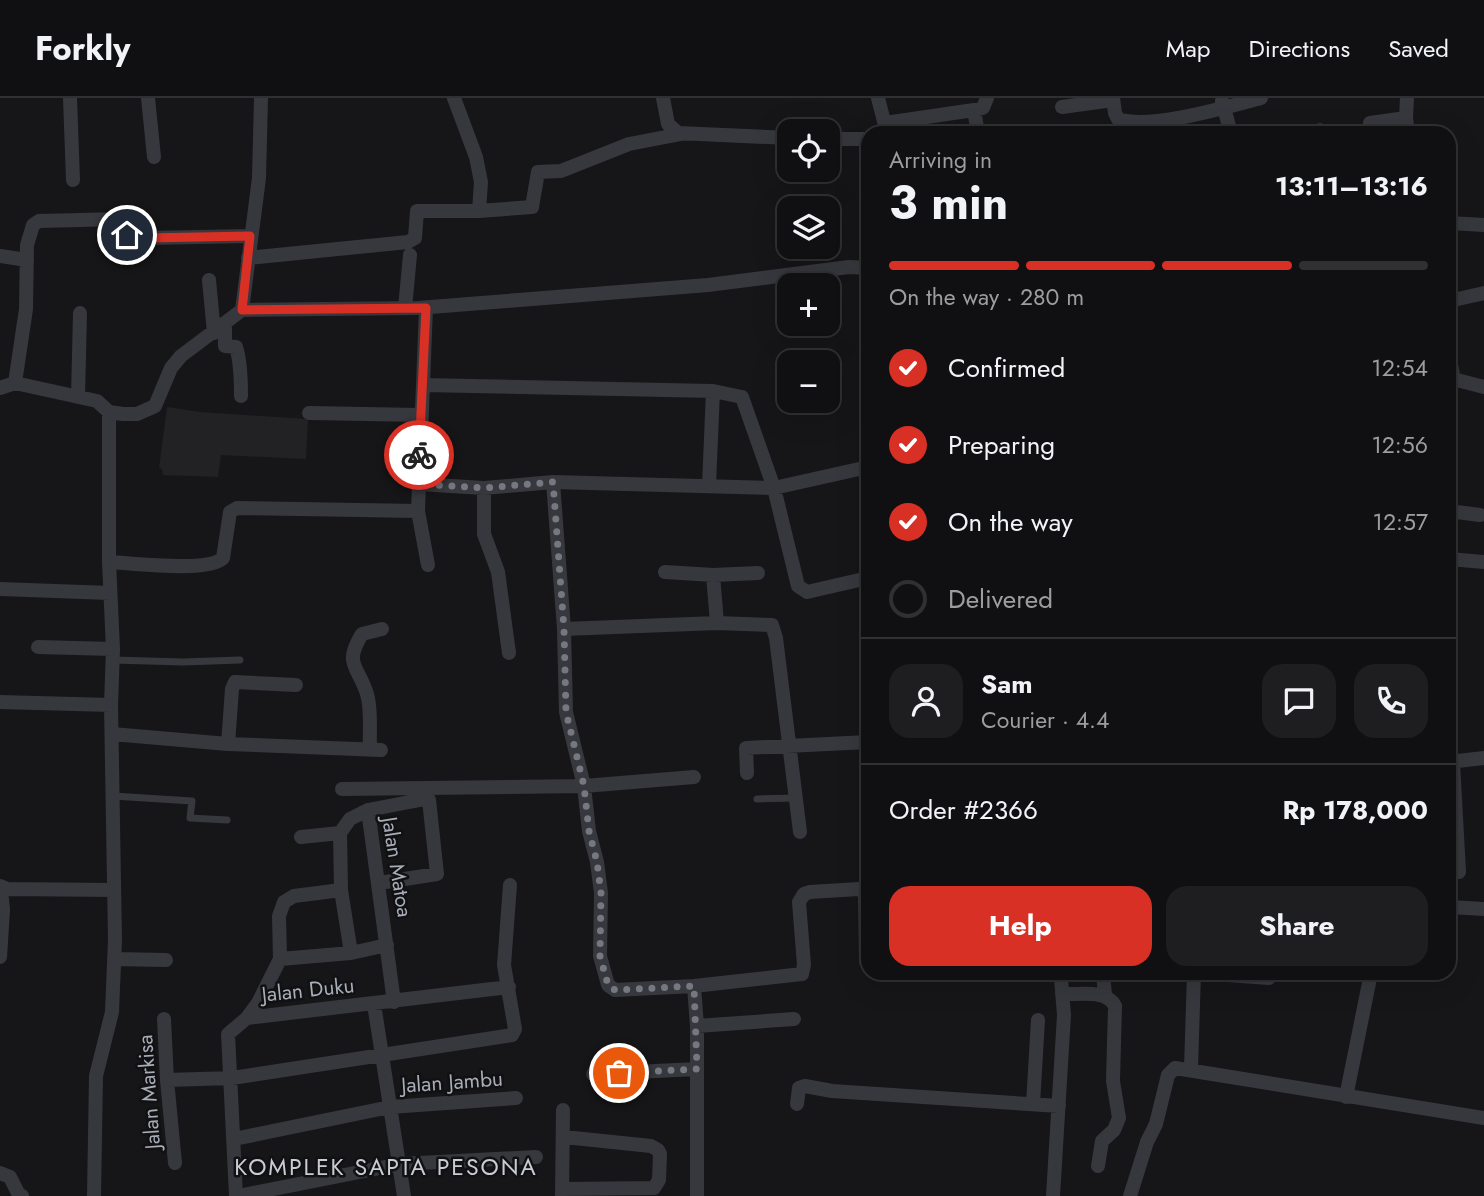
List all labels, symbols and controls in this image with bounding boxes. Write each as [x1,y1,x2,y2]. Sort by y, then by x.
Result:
text: Forkly [35,25,130,72]
text: Map [1166,31,1211,66]
text: Directions [1249,31,1350,66]
text: Saved [1388,31,1449,66]
map controls [777,119,840,413]
button: locate [777,119,840,182]
text: Arriving in [889,143,992,177]
text: 13:11–13:16 [1275,167,1428,205]
text: 3 min [889,170,1008,236]
button: layers [777,196,840,259]
pin [97,205,157,265]
icon: home [108,216,146,254]
button: + [777,273,840,336]
text: On the way · 280 m [889,280,1084,314]
icon: check [889,349,927,387]
text: Confirmed [948,349,1065,387]
button: − [777,350,840,413]
text: 12:54 [1371,351,1428,385]
courier [384,420,454,490]
icon: check [889,426,927,464]
text: Preparing [948,426,1055,464]
text: 12:56 [1371,428,1428,462]
icon: bike [400,436,438,474]
icon: check [889,503,927,541]
text: On the way [948,503,1073,541]
text: 12:57 [1373,505,1428,539]
text: Delivered [948,580,1053,618]
button: person [889,664,963,738]
button: chat [1262,664,1336,738]
button: phone [1354,664,1428,738]
text: Sam [981,665,1033,703]
text: Courier · 4.4 [981,703,1109,737]
text: Order #2366 [889,791,1038,829]
text: Rp 178,000 [1282,791,1428,829]
street label: Jalan Matoa [374,812,420,919]
button: Help [889,886,1152,966]
button: Share [1166,886,1428,966]
street label: Jalan Duku [257,970,356,1010]
street label: Jalan Markisa [130,1034,168,1153]
pin [589,1043,649,1103]
icon: bag [600,1054,638,1092]
street label: Jalan Jambu [397,1063,504,1101]
district label: KOMPLEK SAPTA PESONA [234,1150,538,1184]

